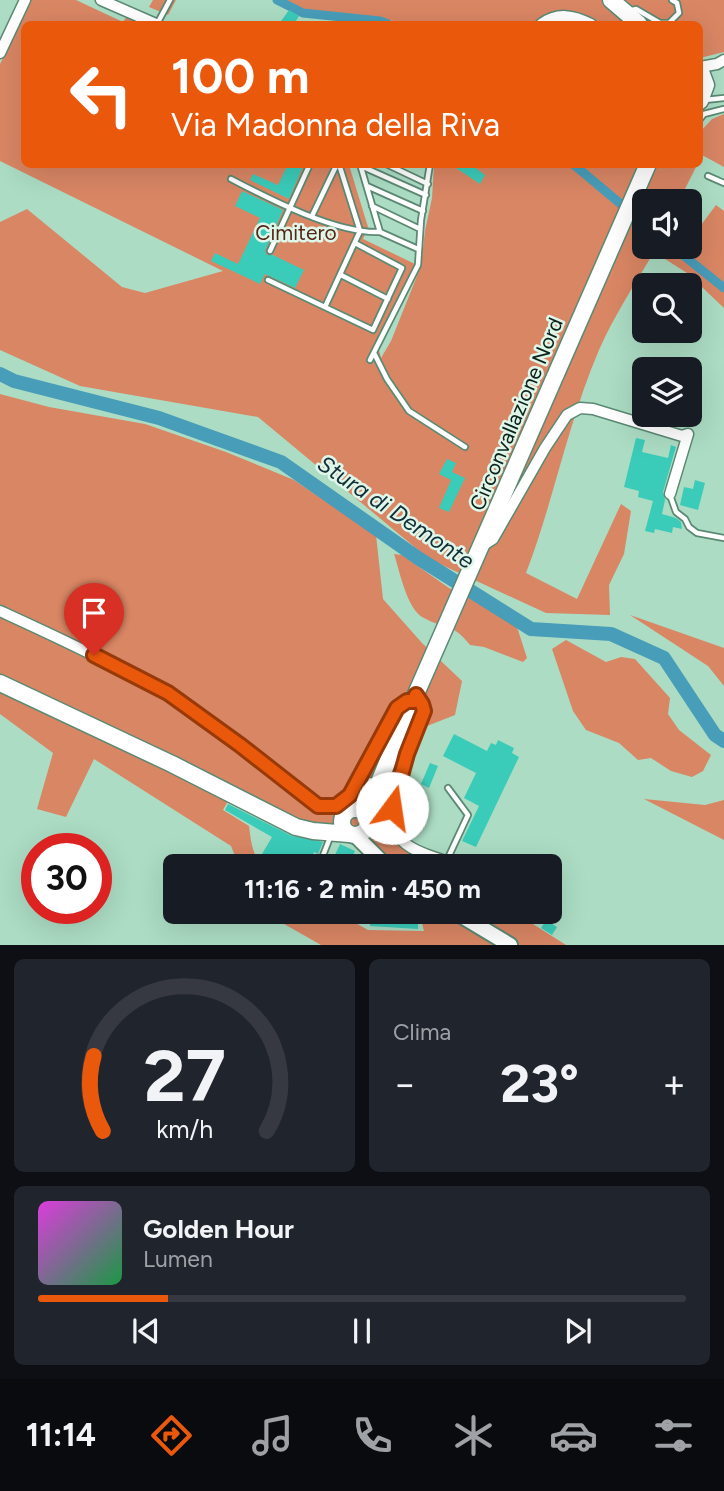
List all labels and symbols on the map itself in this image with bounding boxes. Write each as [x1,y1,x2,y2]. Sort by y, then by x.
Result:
park label: Cimitero [255,220,337,245]
street label: Circonvallazione Nord [464,314,568,514]
water label: Stura di Demonte [312,449,480,575]
pin [64,583,124,655]
position arrow [355,771,429,845]
speed limit sign: 30 [21,833,112,924]

